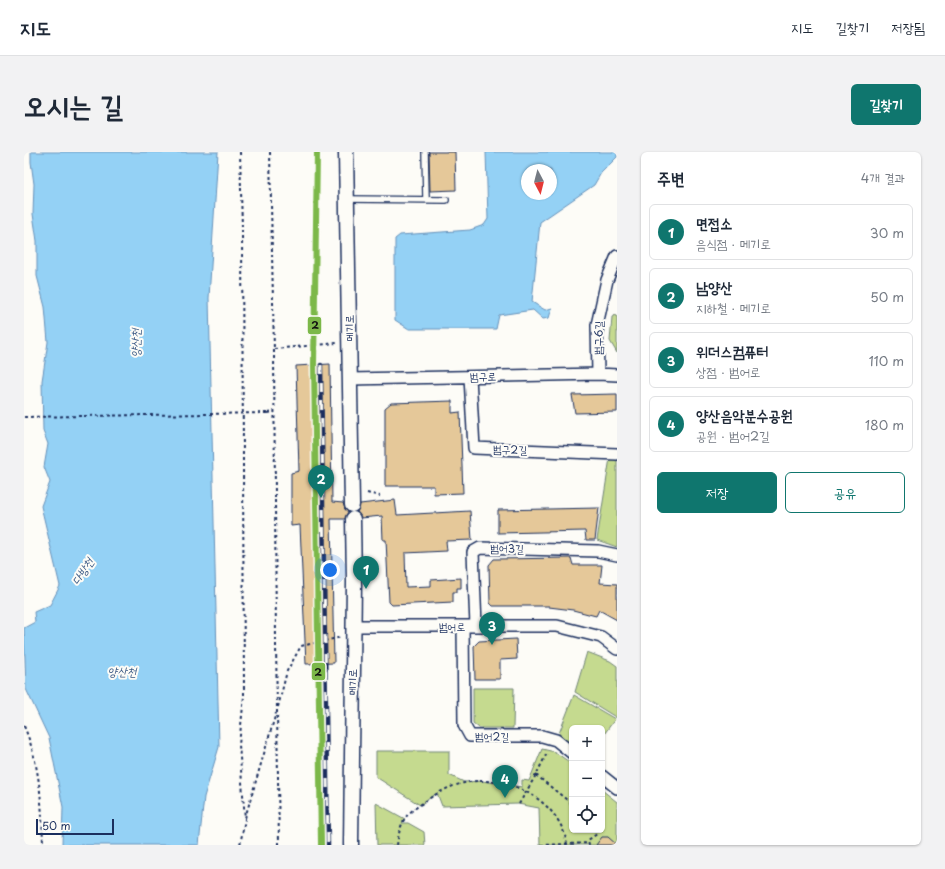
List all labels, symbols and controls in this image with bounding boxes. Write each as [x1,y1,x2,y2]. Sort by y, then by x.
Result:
text: 지도 [20,13,51,41]
text: 지도 [791,17,813,38]
text: 길찾기 [835,17,869,38]
text: 저장됨 [891,17,925,38]
text: 오시는 길 [24,83,123,126]
button: 길찾기 [851,84,921,125]
north arrow [521,164,557,200]
text: 주변 [657,165,684,191]
text: 4개 결과 [861,168,905,187]
text: 면접소 [696,211,732,234]
text: 1 [668,223,674,242]
text: 30 m [870,223,904,242]
text: 음식점 · 메기로 [696,234,771,253]
text: 남양산 [696,275,732,298]
text: 2 [666,287,676,306]
text: 50 m [870,287,904,306]
text: 지하철 · 메기로 [696,298,771,317]
street label: 메기로 [340,314,358,341]
line badge: 2 [307,316,322,335]
text: 2 [311,316,319,333]
street label: 범구6길 [589,320,607,355]
water label: 양산천 [126,327,144,358]
text: 위더스컴퓨터 [696,339,768,362]
text: 3 [667,351,675,370]
text: 110 m [869,351,904,370]
text: 상점 · 범어로 [696,362,761,381]
street label: 범구로 [470,367,497,385]
text: 양산음악분수공원 [696,403,793,426]
text: 4 [667,415,675,434]
text: 180 m [865,415,904,434]
text: 공원 · 범어2길 [696,426,770,445]
street label: 범구2길 [493,440,528,458]
pin: 2 [308,465,334,498]
button: 저장 [657,472,777,513]
button: 공유 [785,472,905,513]
street label: 범어3길 [490,539,524,557]
water label: 다방천 [66,553,98,588]
pin: 1 [353,556,379,589]
your location [320,560,340,580]
pin: 3 [479,612,505,645]
street label: 범어로 [439,618,465,635]
water label: 양산천 [108,662,138,680]
line badge: 2 [311,662,326,681]
text: 2 [314,663,322,680]
street label: 메기로 [343,668,361,695]
map controls [569,725,605,833]
button: + [569,725,605,761]
street label: 범어2길 [475,727,509,745]
button: − [569,761,605,797]
pin: 4 [492,765,518,798]
button: locate [569,797,605,833]
scale bar [36,817,114,836]
text: 50 m [42,817,71,834]

